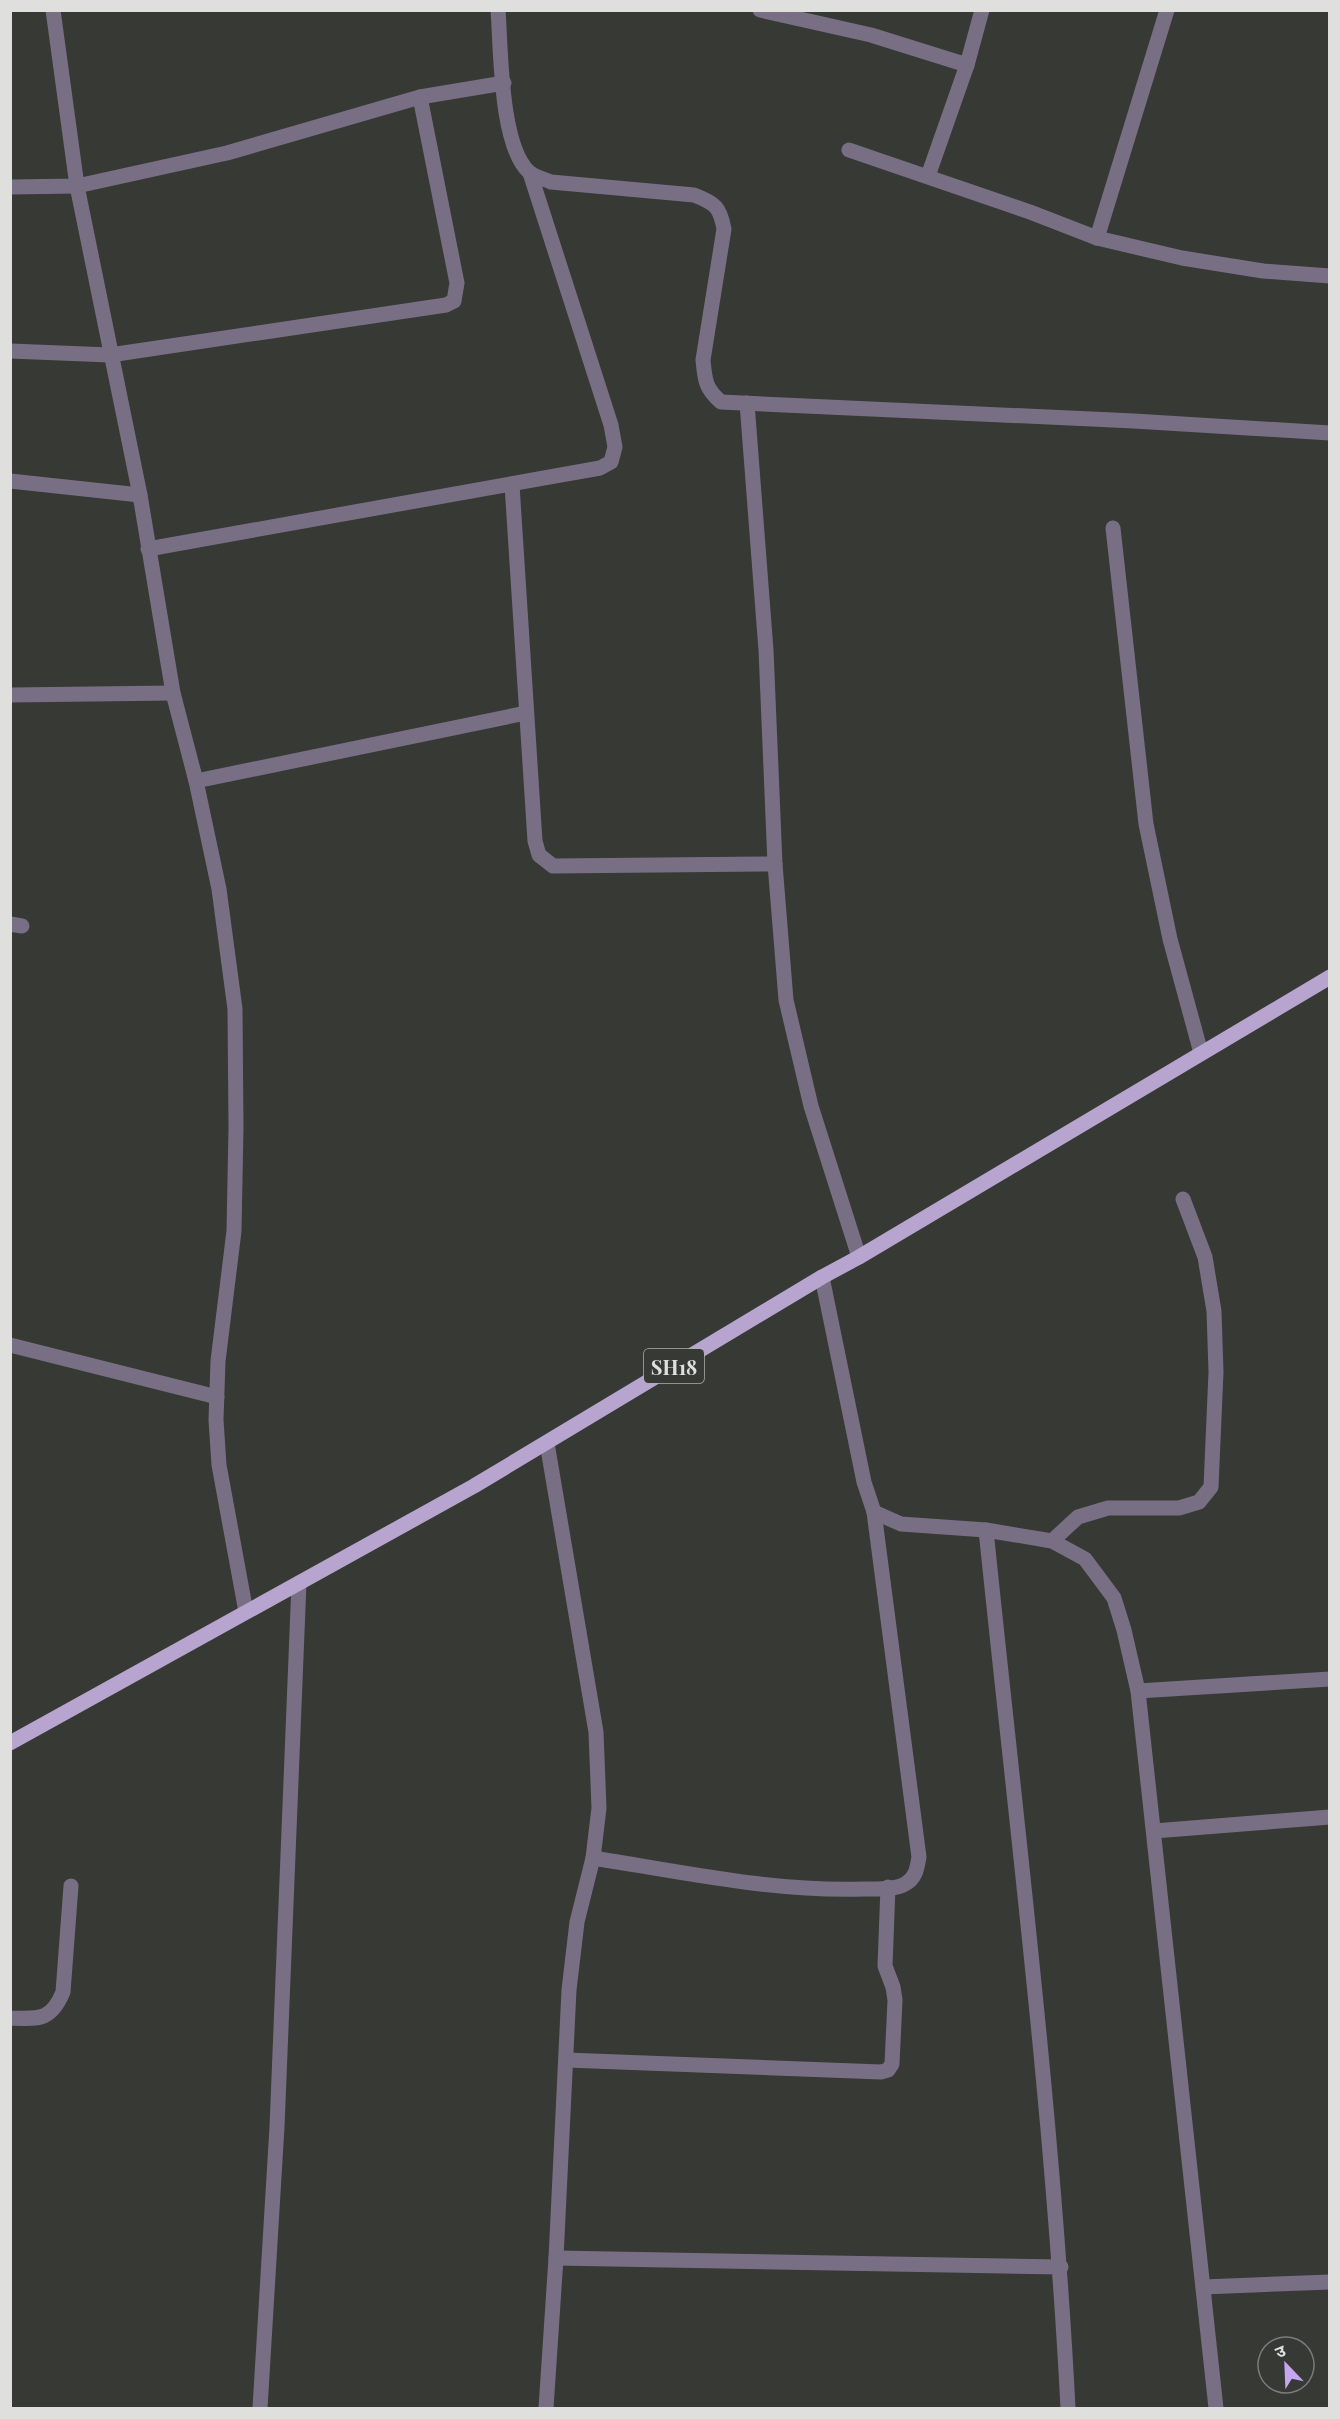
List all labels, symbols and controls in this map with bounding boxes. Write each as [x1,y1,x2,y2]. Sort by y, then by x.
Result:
road number: SH18 [644,1349,704,1383]
north arrow [1256,2335,1316,2395]
text: उ [1272,2339,1289,2362]

